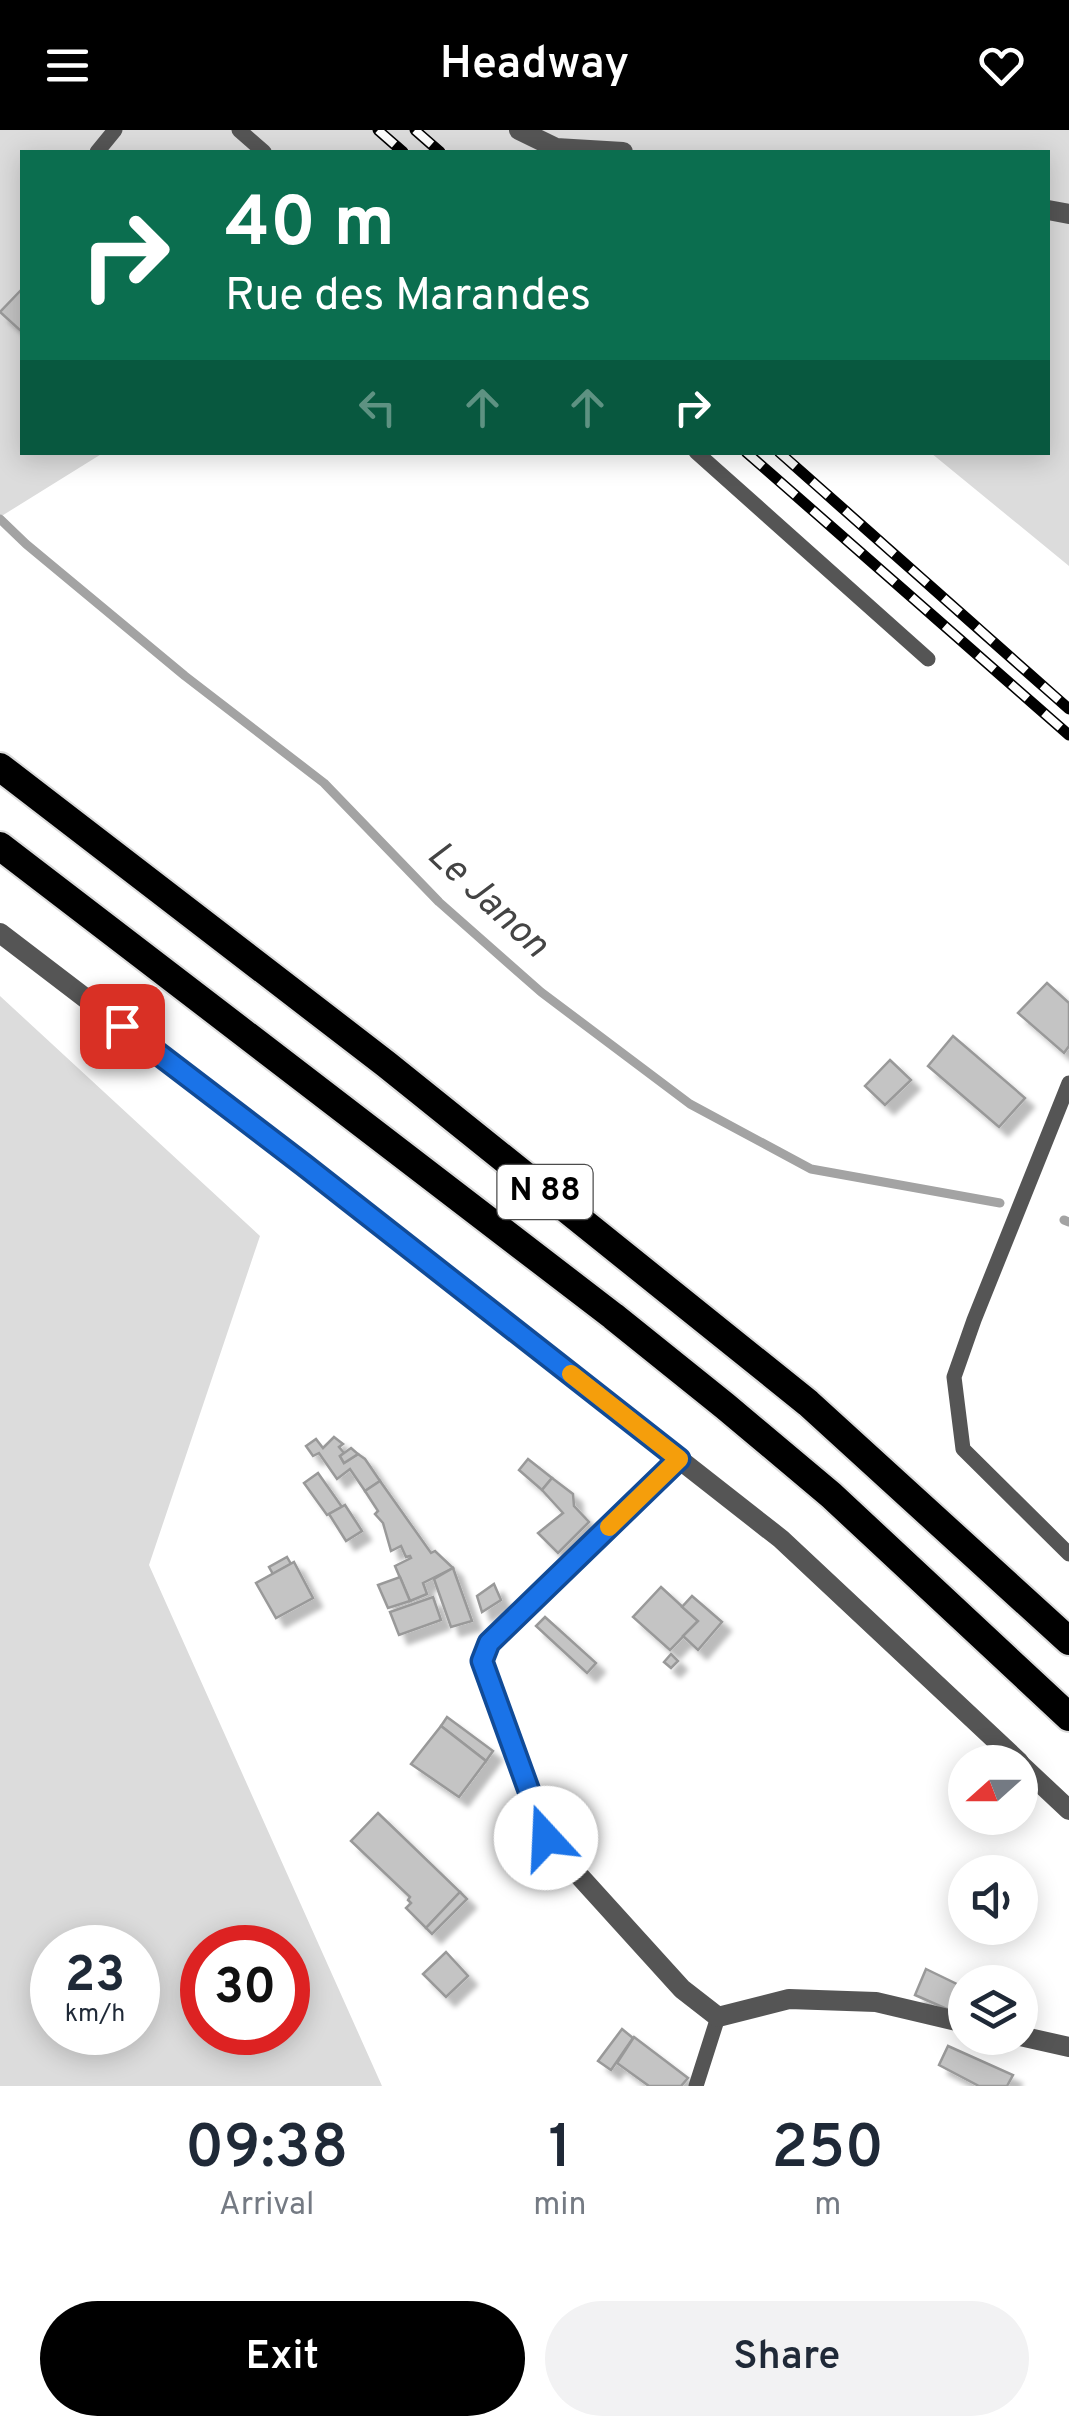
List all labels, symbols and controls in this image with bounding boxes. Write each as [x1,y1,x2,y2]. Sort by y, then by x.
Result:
text: Headway [440,37,629,94]
icon: menu [40,38,95,93]
icon: heart [974,38,1029,93]
text: 40 m [225,182,395,271]
icon: right [60,190,190,320]
text: Rue des Marandes [225,269,591,326]
icon: left [350,380,405,435]
icon: ahead [455,380,510,435]
icon: ahead [560,380,615,435]
icon: right [665,380,720,435]
water label: Le Janon [416,832,559,970]
pin [80,984,165,1069]
icon: arrive [95,999,150,1054]
road number: N 88 [498,1165,592,1219]
north arrow [948,1745,1038,1835]
map controls [948,1745,1038,2055]
position arrow [494,1786,598,1890]
button: sound [948,1855,1038,1945]
speed limit sign: 30 [180,1925,310,2055]
text: 23 [65,1946,125,2009]
button: layers [948,1965,1038,2055]
text: km/h [65,1999,125,2031]
text: 09:38 [185,2113,348,2189]
text: 1 [548,2113,572,2189]
text: 250 [771,2113,884,2189]
text: Arrival [219,2186,314,2226]
text: min [533,2186,586,2226]
text: m [814,2186,841,2226]
button: Exit [40,2301,525,2416]
button: Share [545,2301,1029,2416]

